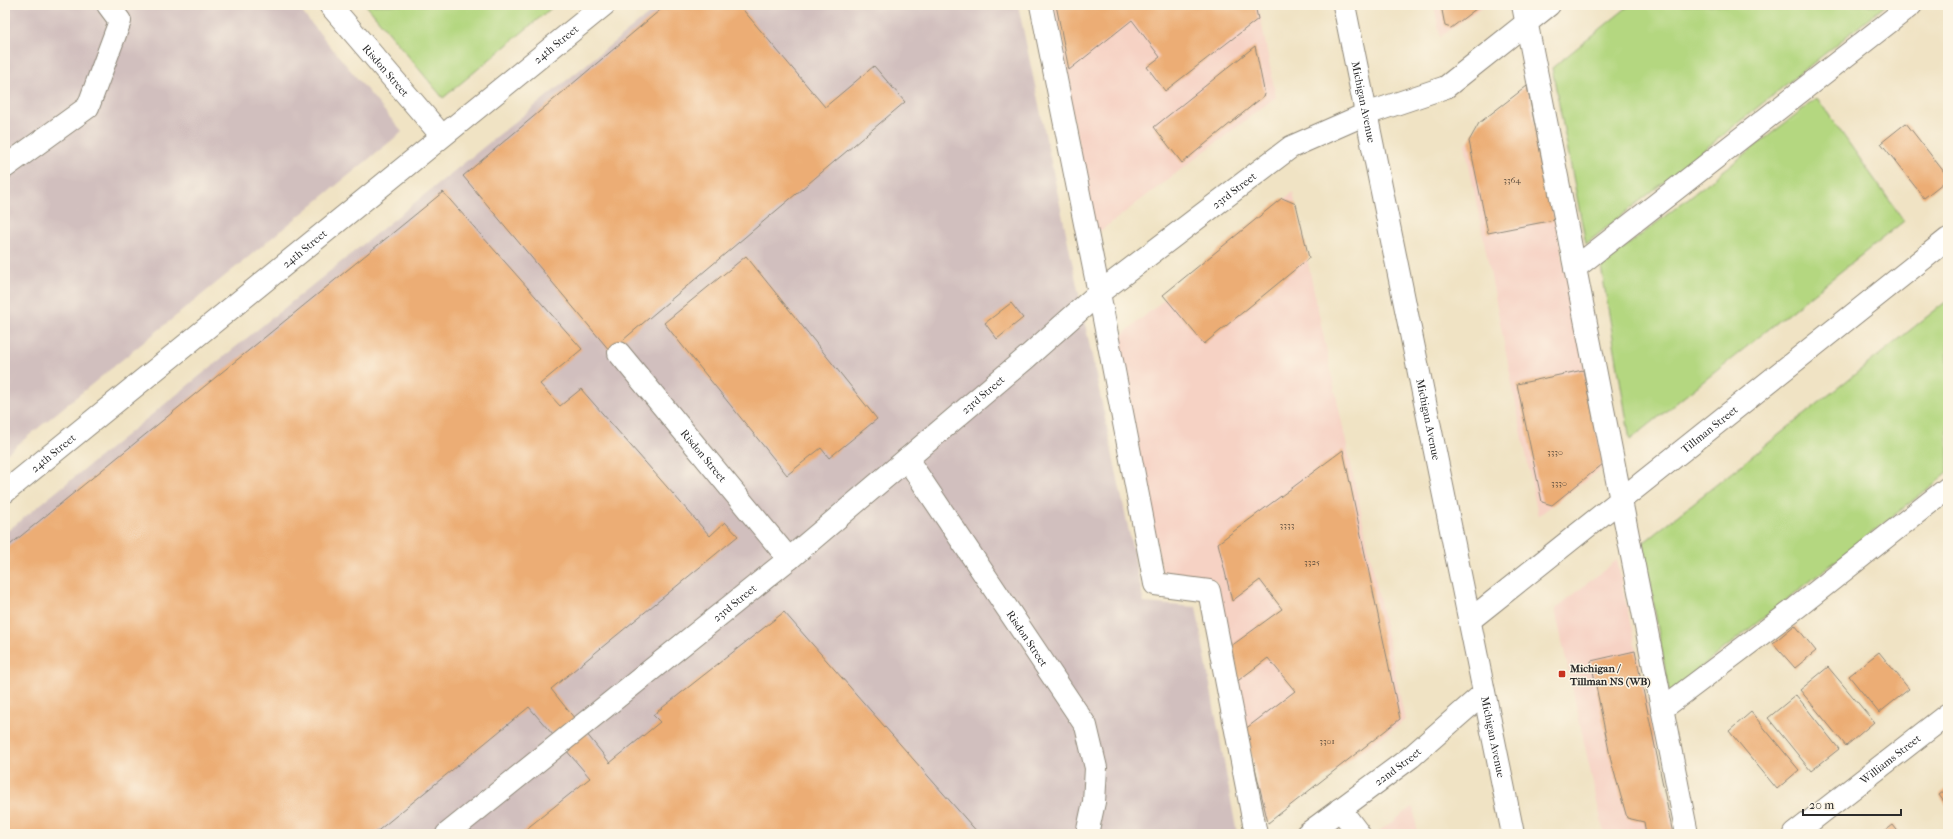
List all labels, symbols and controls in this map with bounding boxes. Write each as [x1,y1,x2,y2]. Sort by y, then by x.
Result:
street label: 24th Street [531,22,581,66]
street label: Risdon Street [360,42,412,99]
street label: Michigan Avenue [1349,60,1379,144]
street label: 23rd Street [1209,169,1259,211]
house number: 3364 [1503,175,1521,185]
street label: 24th Street [280,226,329,270]
street label: 23rd Street [959,373,1007,416]
street label: Michigan Avenue [1414,378,1443,462]
street label: Tillman Street [1678,403,1740,456]
street label: Risdon Street [678,427,729,485]
street label: 24th Street [28,431,78,475]
house number: 3330 [1547,447,1563,457]
house number: 3330 [1551,478,1567,488]
house number: 3333 [1280,520,1295,530]
house number: 3325 [1304,557,1320,567]
street label: 23rd Street [710,581,759,624]
street label: Risdon Street [1004,608,1051,669]
place label: Michigan / Tillman NS (WB) [1569,662,1650,688]
marker: Michigan / Tillman NS (WB) [1557,669,1567,679]
street label: Michigan Avenue [1479,695,1508,779]
street label: Williams Street [1857,731,1923,787]
house number: 3301 [1319,736,1335,746]
street label: 22nd Street [1372,745,1424,788]
scale bar [1803,791,1901,817]
text: 20 m [1809,798,1834,812]

